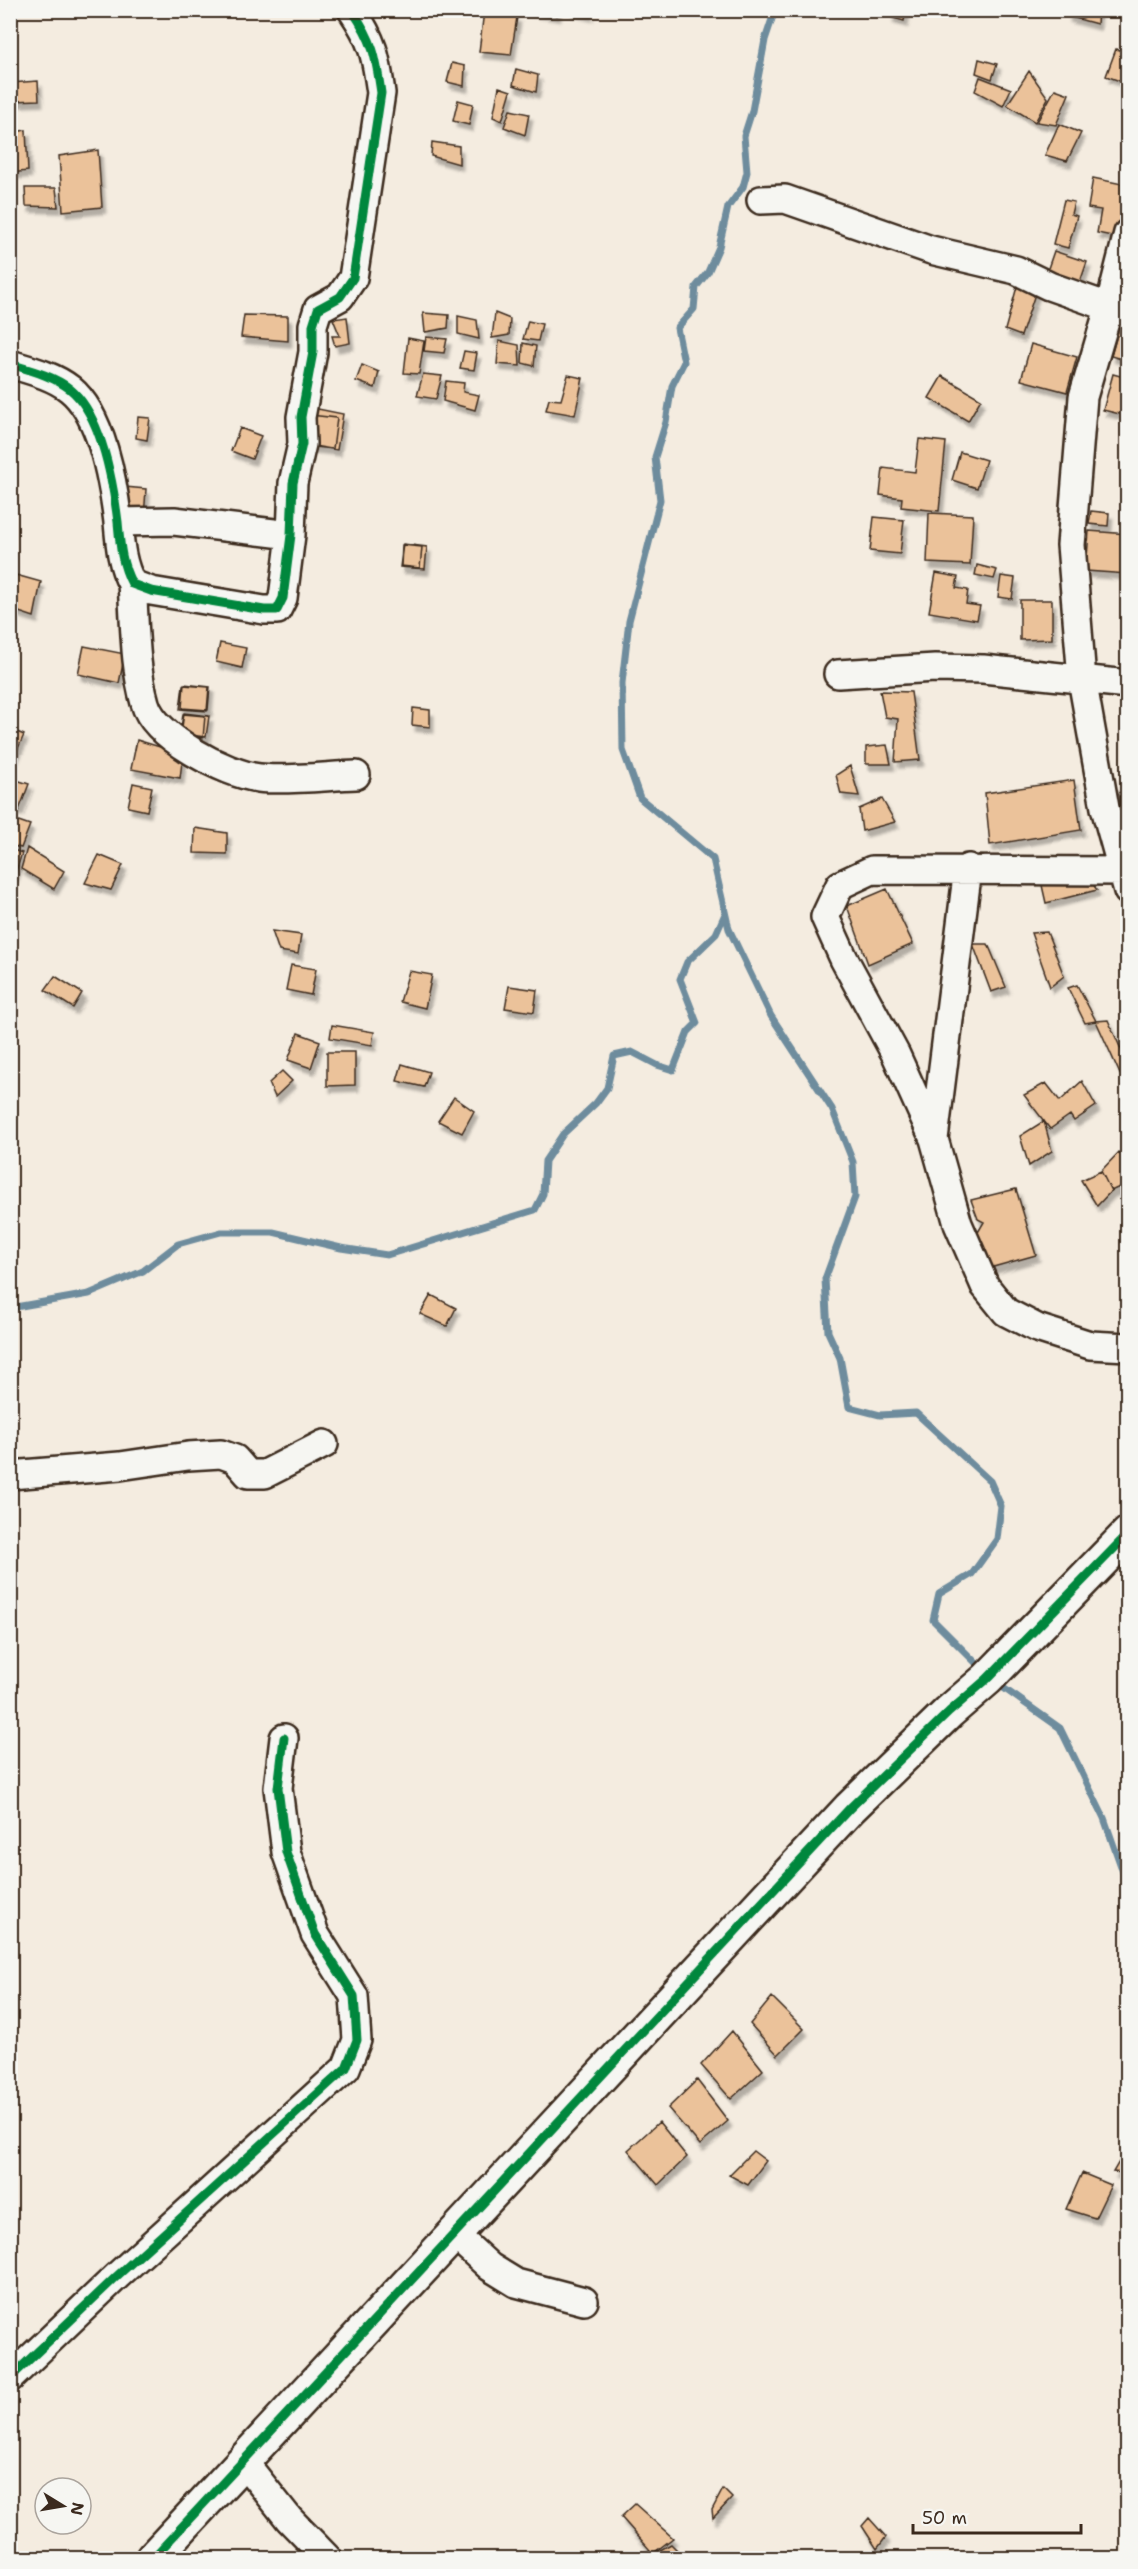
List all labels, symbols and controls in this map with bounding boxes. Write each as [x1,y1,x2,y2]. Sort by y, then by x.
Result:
north arrow [33,2476,93,2536]
scale bar [913,2497,1081,2535]
text: N [66,2501,89,2517]
text: 50 m [922,2506,967,2530]

